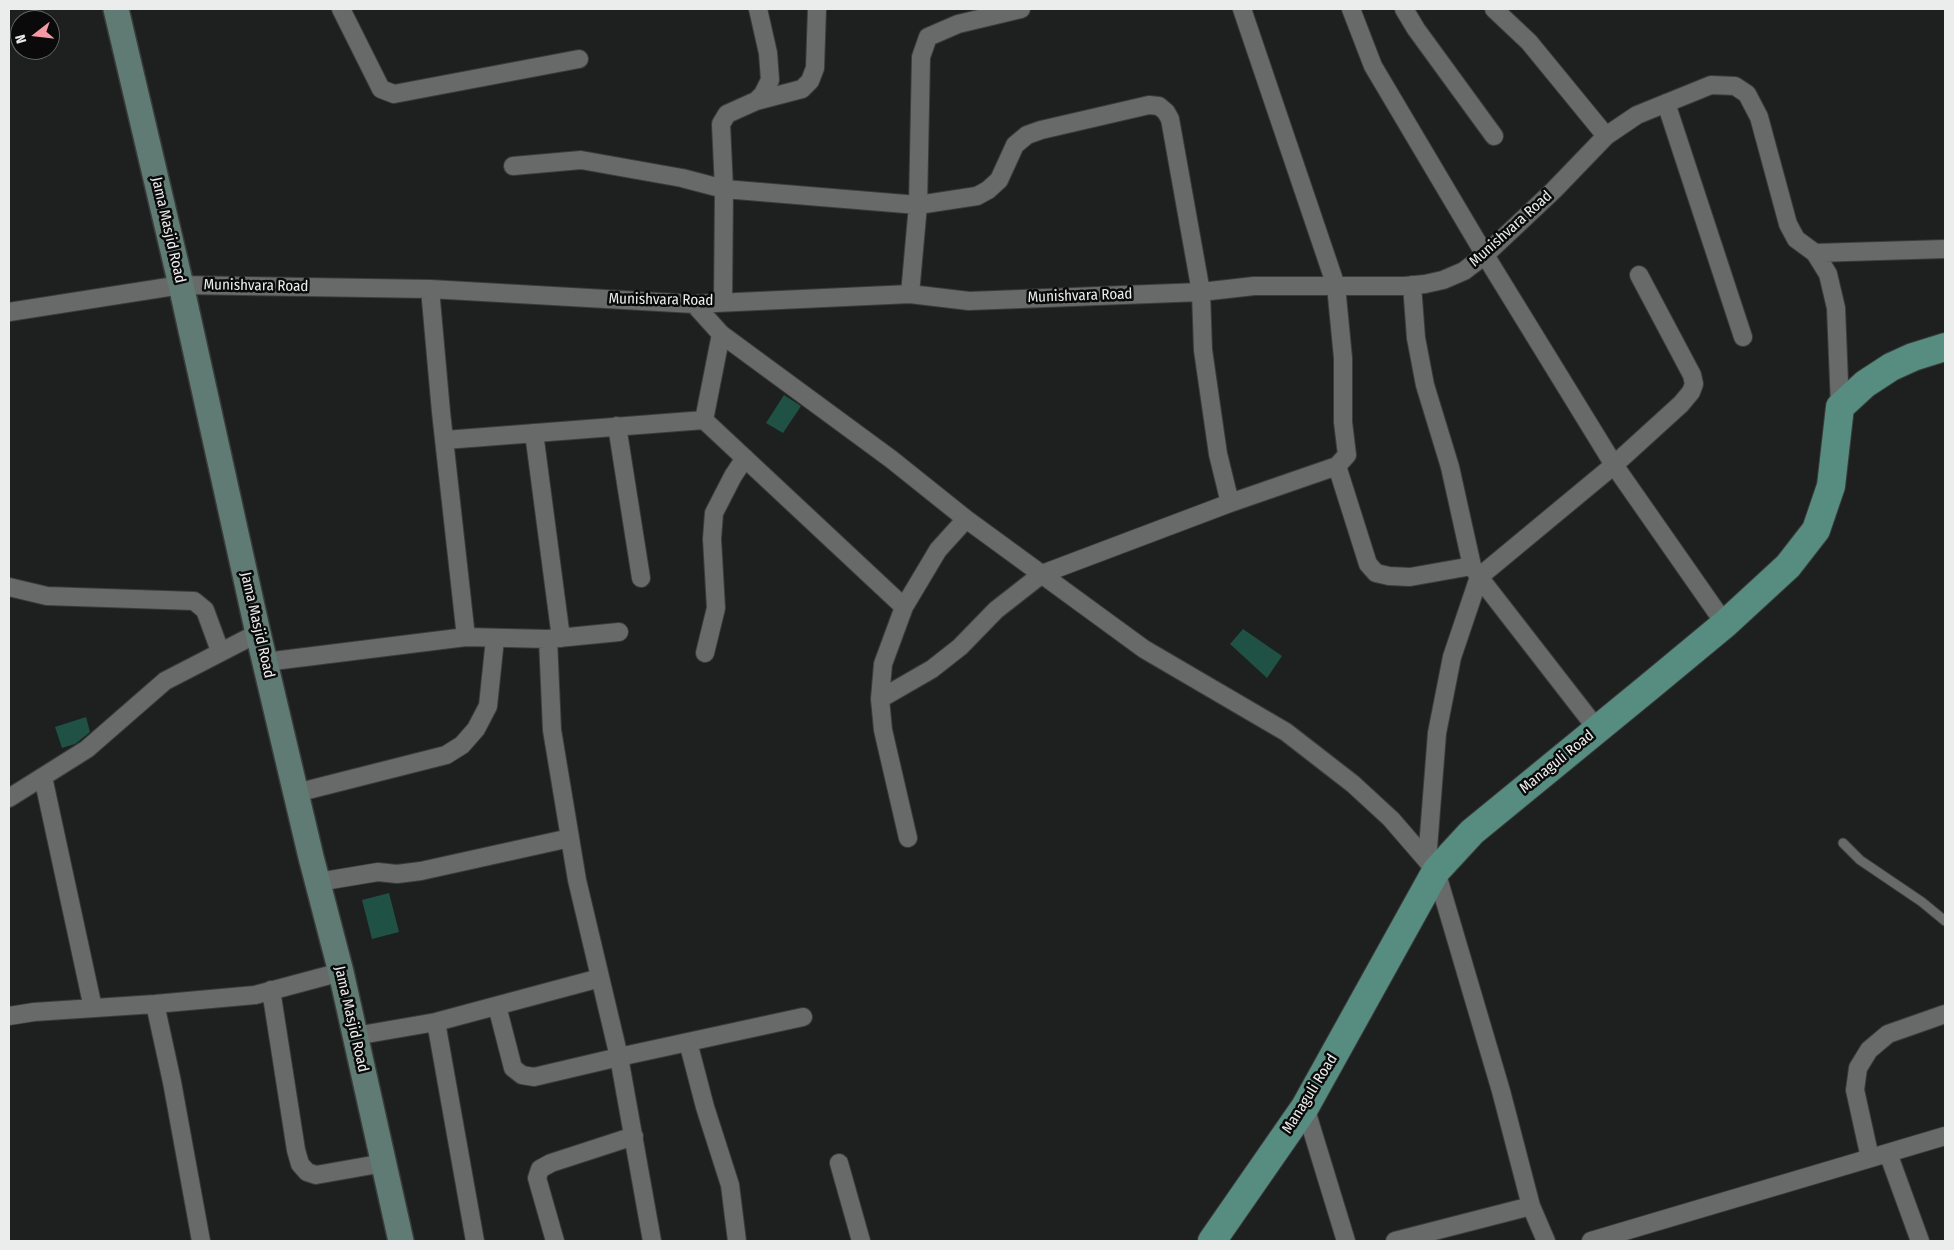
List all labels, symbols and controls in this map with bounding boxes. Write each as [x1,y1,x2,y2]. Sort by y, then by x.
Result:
north arrow [10,10,60,60]
text: N [12,33,30,45]
street label: Jama Masjid Road [147,175,189,285]
street label: Munishvara Road [1466,187,1556,271]
street label: Munishvara Road [203,276,309,296]
street label: Munishvara Road [1027,285,1133,307]
street label: Munishvara Road [608,290,714,310]
street label: Jama Masjid Road [236,570,278,680]
street label: Managuli Road [1516,727,1598,797]
street label: Jama Masjid Road [330,964,372,1074]
street label: Managuli Road [1278,1051,1342,1137]

